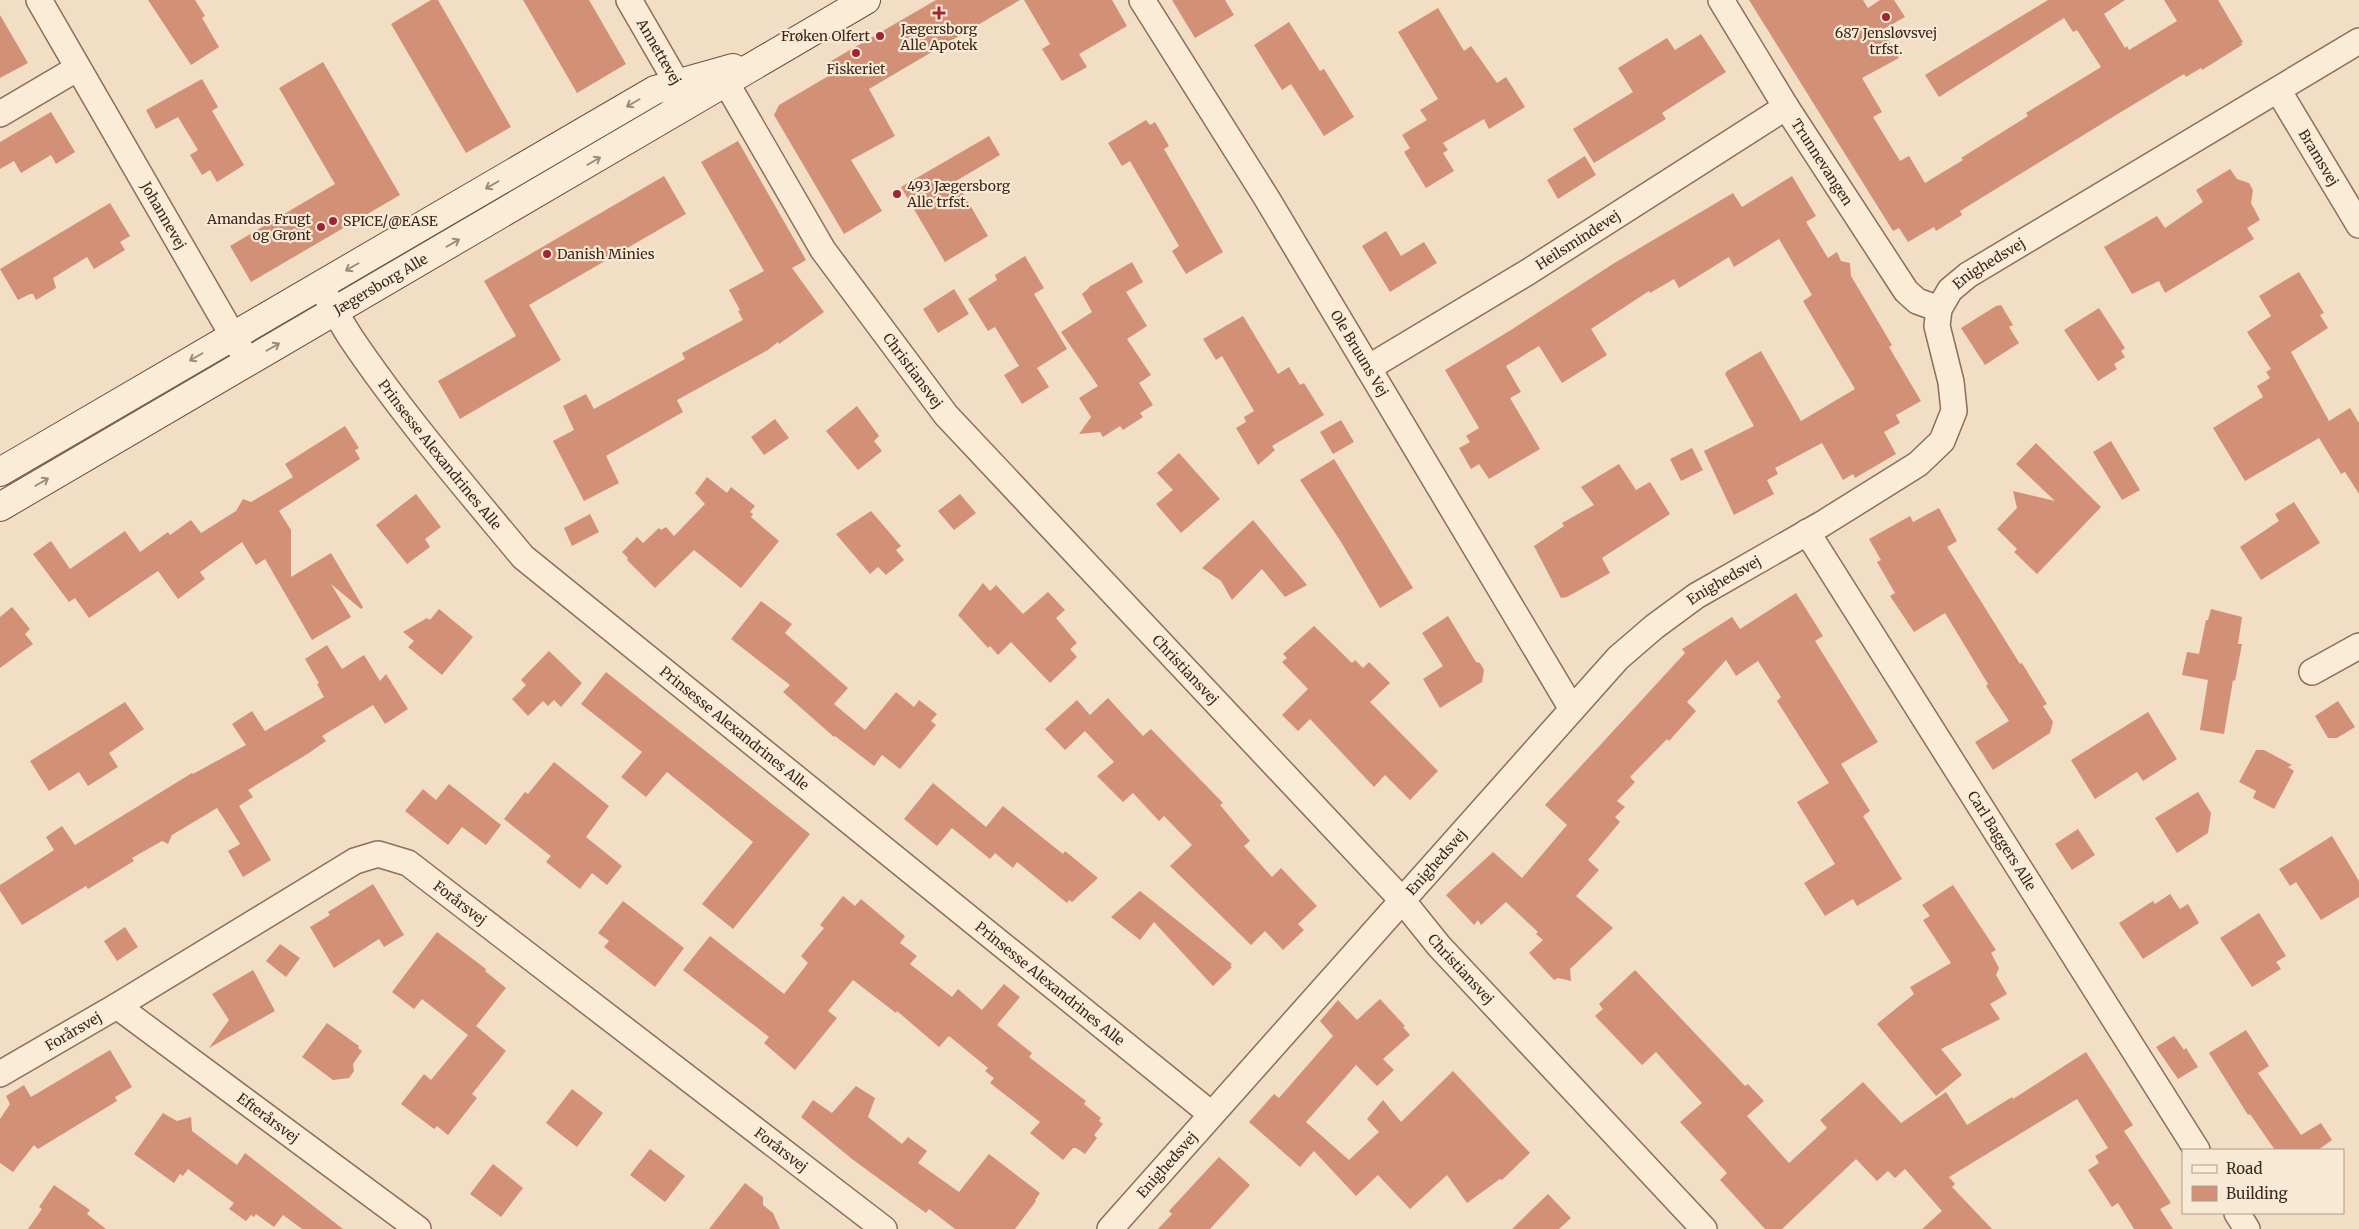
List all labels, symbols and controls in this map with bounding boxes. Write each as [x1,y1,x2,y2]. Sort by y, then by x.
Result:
marker: Jægersborg Alle Apotek [933,7,945,19]
marker: 687 Jensløvsvej trfst. [1880,11,1892,23]
street label: Annettevej [632,15,685,88]
place label: Jægersborg Alle Apotek [899,20,978,54]
place label: 687 Jensløvsvej trfst. [1835,24,1937,58]
place label: Frøken Olfert [781,27,871,45]
marker: Frøken Olfert [874,30,886,42]
marker: Fiskeriet [850,47,862,59]
place label: Fiskeriet [826,60,886,78]
one-way arrow [625,98,640,108]
street label: Trunnevangen [1787,115,1857,209]
street label: Bramsvej [2295,126,2343,189]
one-way arrow [586,155,600,165]
place label: 493 Jægersborg Alle trfst. [906,177,1011,211]
street label: Johannevej [136,178,190,253]
one-way arrow [486,180,500,190]
marker: 493 Jægersborg Alle trfst. [891,188,903,200]
street label: Heilsmindevej [1532,206,1624,274]
place label: Amandas Frugt og Grønt [206,210,312,244]
place label: SPICE/@EASE [343,212,438,230]
marker: SPICE/@EASE [327,215,339,227]
marker: Amandas Frugt og Grønt [315,221,327,233]
street label: Enighedsvej [1949,234,2028,293]
one-way arrow [446,237,460,247]
place label: Danish Minies [557,245,655,263]
marker: Danish Minies [541,248,553,260]
street label: Jægersborg Alle [329,250,431,319]
one-way arrow [345,262,359,272]
street label: Ole Bruuns Vej [1327,307,1392,400]
street label: Christiansvej [879,329,947,412]
one-way arrow [266,342,280,352]
one-way arrow [190,353,204,363]
street label: Prinsesse Alexandrines Alle [374,376,505,533]
one-way arrow [35,477,50,487]
street label: Enighedsvej [1683,552,1764,609]
street label: Christiansvej [1148,631,1223,708]
street label: Prinsesse Alexandrines Alle [656,662,813,794]
street label: Carl Baggers Alle [1964,788,2040,894]
street label: Enighedsvej [1402,825,1470,899]
street label: Forårsvej [430,877,490,929]
street label: Prinsesse Alexandrines Alle [972,918,1128,1050]
street label: Christiansvej [1424,930,1498,1008]
street label: Forårsvej [42,1008,105,1055]
street label: Efterårsvej [233,1089,303,1147]
street label: Forårsvej [751,1124,811,1176]
street label: Enighedsvej [1133,1128,1201,1202]
legend [2182,1149,2344,1214]
text: Road [2226,1159,2262,1178]
text: Building [2226,1184,2288,1203]

